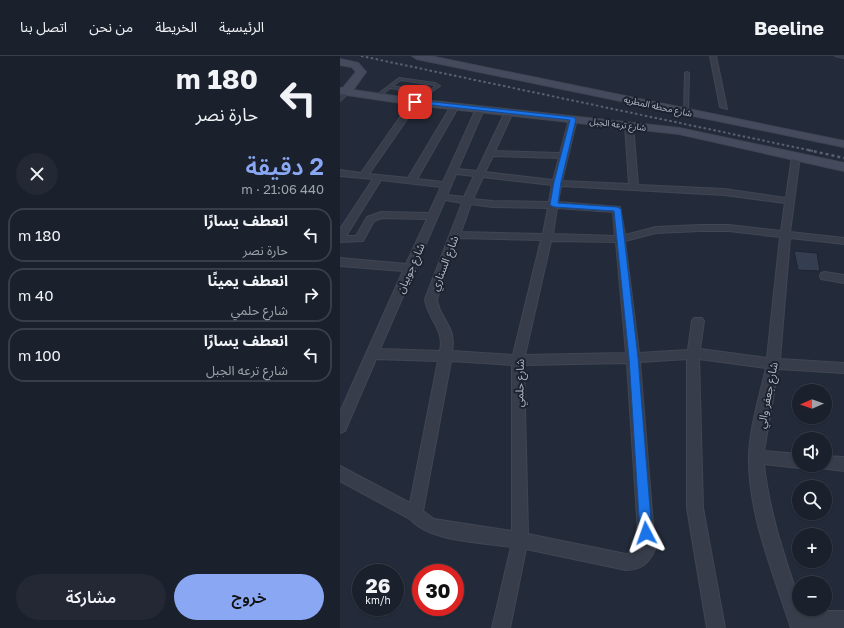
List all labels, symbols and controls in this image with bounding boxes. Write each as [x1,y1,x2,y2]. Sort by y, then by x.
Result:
text: Beeline [754,16,824,39]
text: اتصل بنا [20,18,67,35]
text: من نحن [89,18,133,35]
text: الخريطة [155,18,197,35]
text: الرئيسية [219,18,264,35]
text: 180 m [176,62,258,95]
icon: left [272,72,324,124]
pin [398,85,432,119]
icon: arrive [404,91,426,113]
street label: شارع محطه المطريه [622,93,693,121]
text: حارة نصر [195,103,258,125]
street label: شارع ترعه الجبل [589,115,647,135]
text: 2 دقيقة [245,151,324,180]
button: close [16,153,58,195]
text: 440 m · 21:06 [241,181,324,197]
text: انعطف يسارًا [204,211,288,229]
icon: left [300,224,322,246]
text: 180 m [18,226,61,244]
street label: شارع السناري [427,233,464,294]
street label: شارع جوبيان [393,241,429,296]
text: حارة نصر [243,242,288,258]
text: انعطف يمينًا [208,271,288,289]
icon: right [300,284,322,306]
text: 40 m [18,286,54,304]
text: شارع حلمي [231,302,288,318]
text: انعطف يسارًا [204,331,288,349]
icon: left [300,344,322,366]
text: 100 m [18,346,61,364]
street label: شارع حلمي [512,358,529,407]
street label: شارع جعفر والي [754,360,783,430]
text: شارع ترعه الجبل [206,362,288,378]
north arrow [792,384,832,424]
map controls [792,384,832,616]
button: sound [792,432,832,472]
button: search [792,480,832,520]
position arrow [625,512,667,554]
button: + [792,528,832,568]
speed limit sign: 30 [412,564,464,616]
text: 26 [366,573,390,597]
button: مشاركة [16,574,166,620]
button: خروج [174,574,324,620]
button: − [792,576,832,616]
text: km/h [365,594,391,606]

